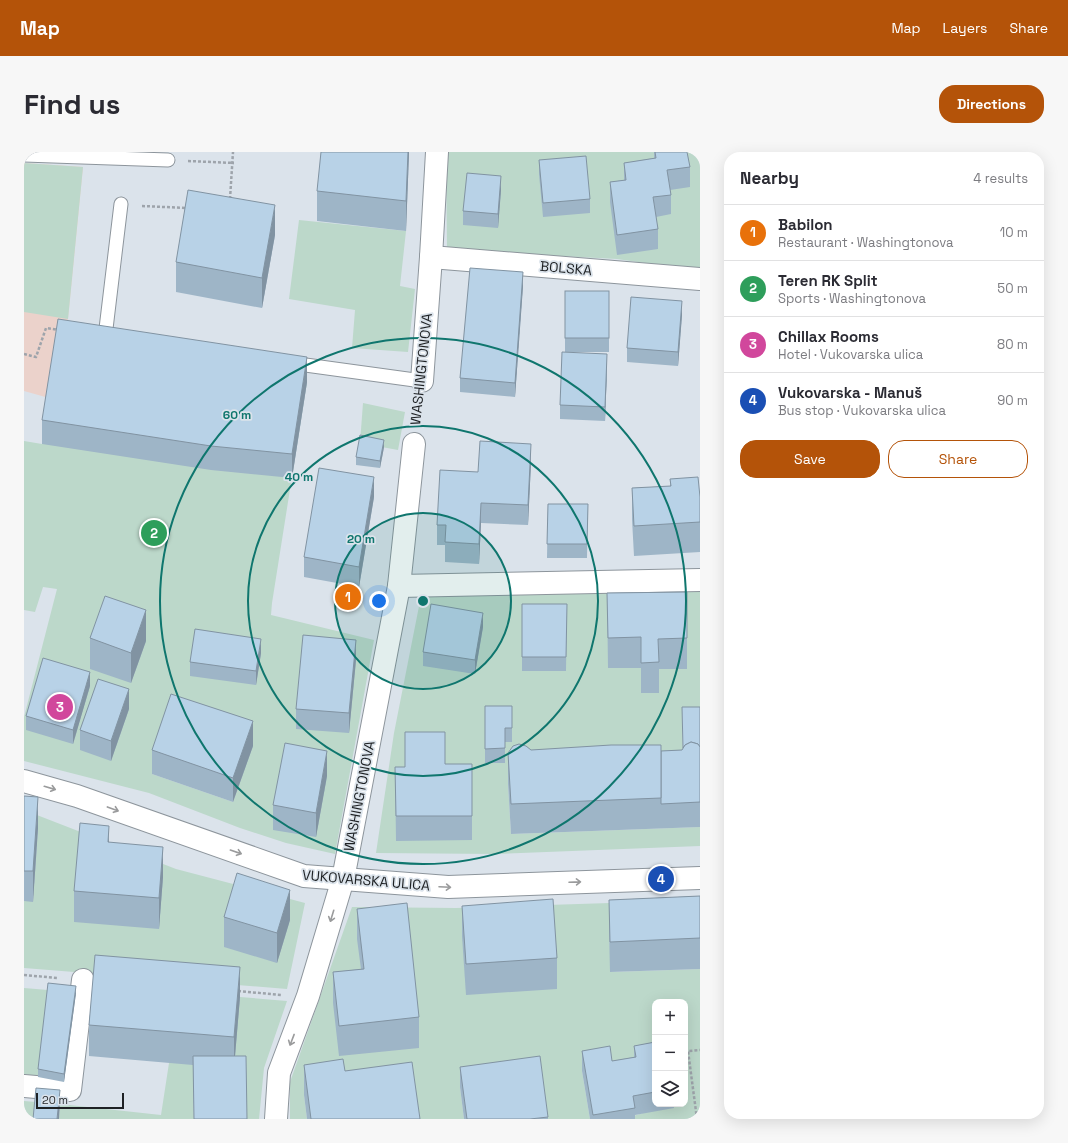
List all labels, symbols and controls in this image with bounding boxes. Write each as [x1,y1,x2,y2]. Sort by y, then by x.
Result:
text: Map [20,16,60,41]
text: Map [891,19,921,37]
text: Layers [943,19,987,37]
text: Share [1009,19,1048,37]
button: Directions [939,85,1044,123]
text: Find us [24,86,121,122]
text: Nearby [740,167,799,189]
text: 4 results [973,170,1028,187]
text: Babilon [778,215,833,234]
text: 1 [750,224,756,241]
text: 10 m [1000,224,1028,241]
text: Restaurant · Washingtonova [778,234,954,251]
street label: BOLSKA [539,257,593,279]
text: Teren RK Split [778,271,878,290]
text: 2 [749,280,757,297]
text: 50 m [997,280,1028,297]
text: Sports · Washingtonova [778,290,926,307]
street label: WASHINGTONOVA [406,312,436,426]
text: Chillax Rooms [778,327,879,346]
text: 3 [749,336,757,353]
text: 80 m [997,336,1028,353]
text: Hotel · Vukovarska ulica [778,346,923,363]
text: Vukovarska - Manuš [778,383,922,402]
text: 4 [749,392,757,409]
text: 90 m [997,392,1028,409]
text: Bus stop · Vukovarska ulica [778,402,946,419]
text: 60 m [223,407,251,423]
button: Save [740,440,880,478]
button: Share [888,440,1028,478]
text: 40 m [285,469,313,485]
pin: 2 [141,518,167,548]
text: 20 m [347,531,375,547]
pin: 1 [335,582,361,612]
your location [369,591,389,611]
centre of rings [416,594,430,608]
pin: 3 [47,692,73,722]
street label: WASHINGTONOVA [339,739,379,853]
one-way arrow [44,785,57,792]
one-way arrow [107,805,119,813]
one-way arrow [229,849,242,856]
pin: 4 [648,864,674,894]
street label: VUKOVARSKA ULICA [301,865,431,895]
one-way arrow [568,879,581,886]
one-way arrow [438,883,451,891]
one-way arrow [328,909,335,922]
map controls [652,999,688,1107]
button: + [652,999,688,1035]
one-way arrow [287,1033,295,1045]
button: − [652,1035,688,1071]
button: layers [652,1071,688,1107]
scale bar [36,1091,124,1110]
text: 20 m [42,1093,68,1107]

